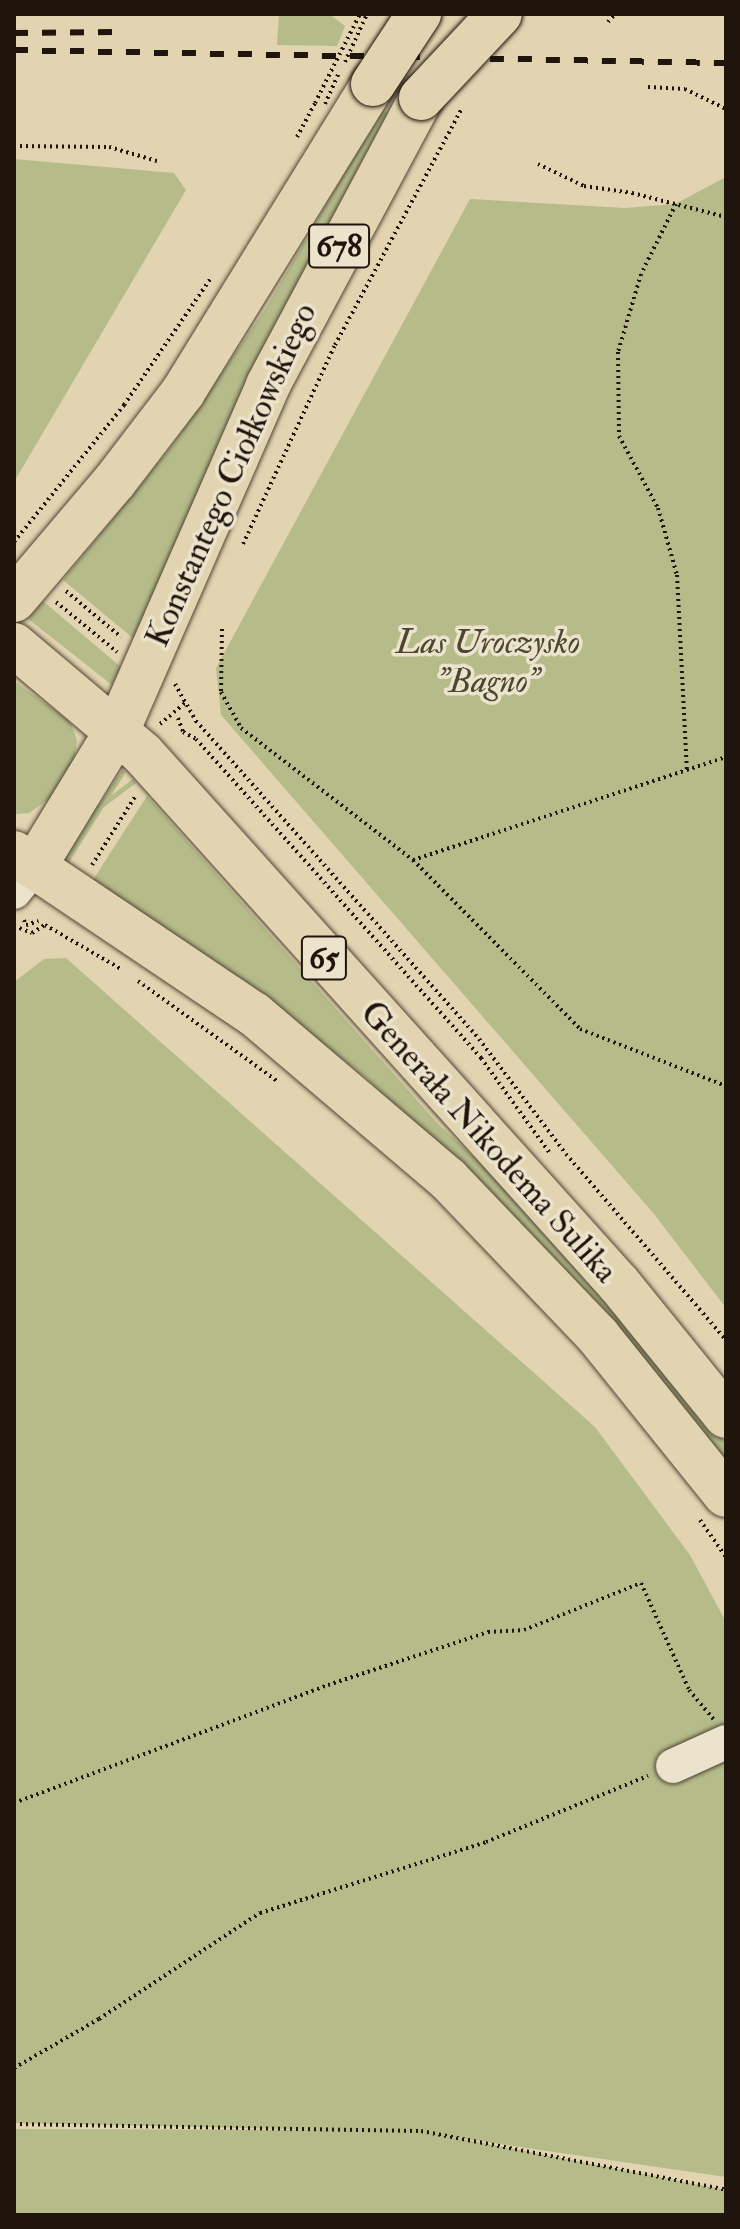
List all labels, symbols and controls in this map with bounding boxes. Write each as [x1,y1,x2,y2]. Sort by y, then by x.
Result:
road number: 678 [307,218,371,274]
street label: Konstantego Ciołkowskiego [137,297,325,653]
park label: Las Uroczysko "Bagno" [396,622,580,702]
road number: 65 [300,930,348,986]
street label: Generała Nikodema Sulika [352,993,626,1291]

